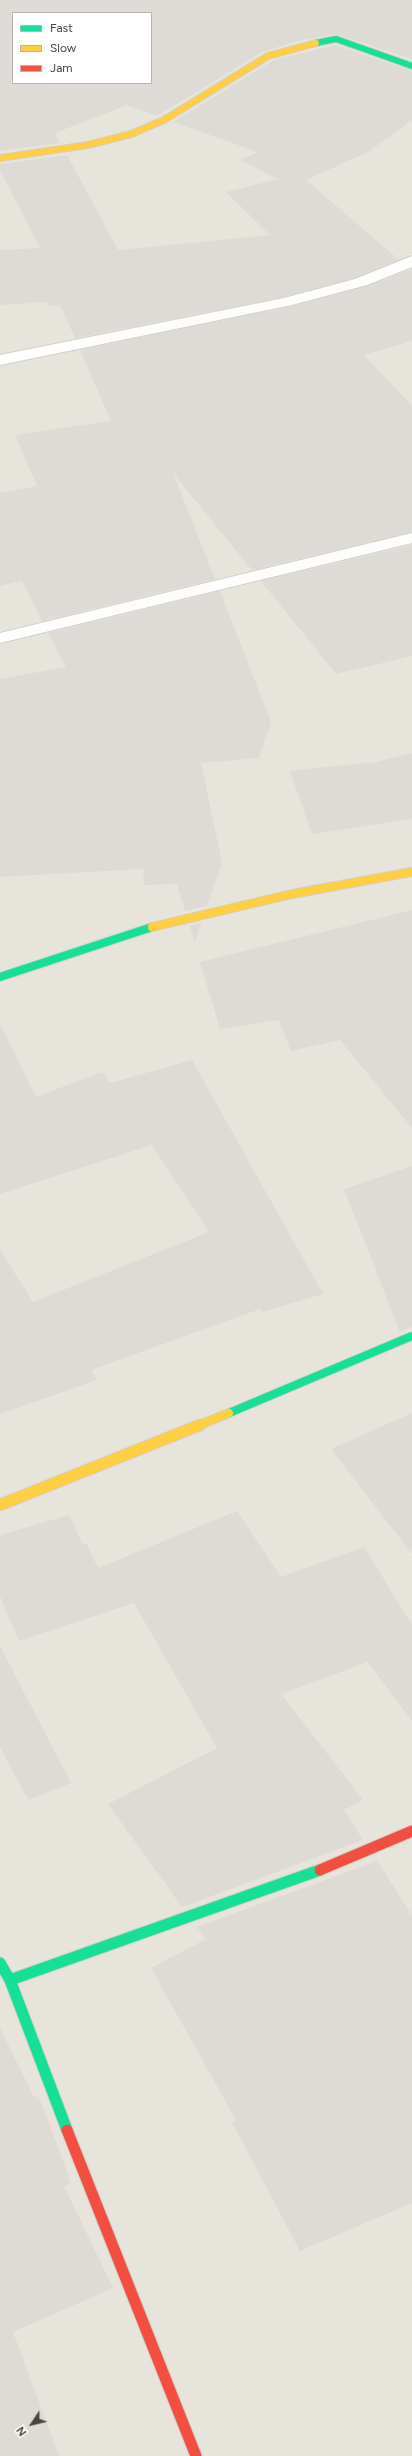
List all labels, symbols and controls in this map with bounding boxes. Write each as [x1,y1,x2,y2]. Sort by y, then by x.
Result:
legend [12,12,152,84]
text: Fast [50,21,73,35]
text: Slow [50,41,76,55]
text: Jam [50,61,73,75]
north arrow [12,2404,52,2444]
text: N [14,2424,30,2438]

